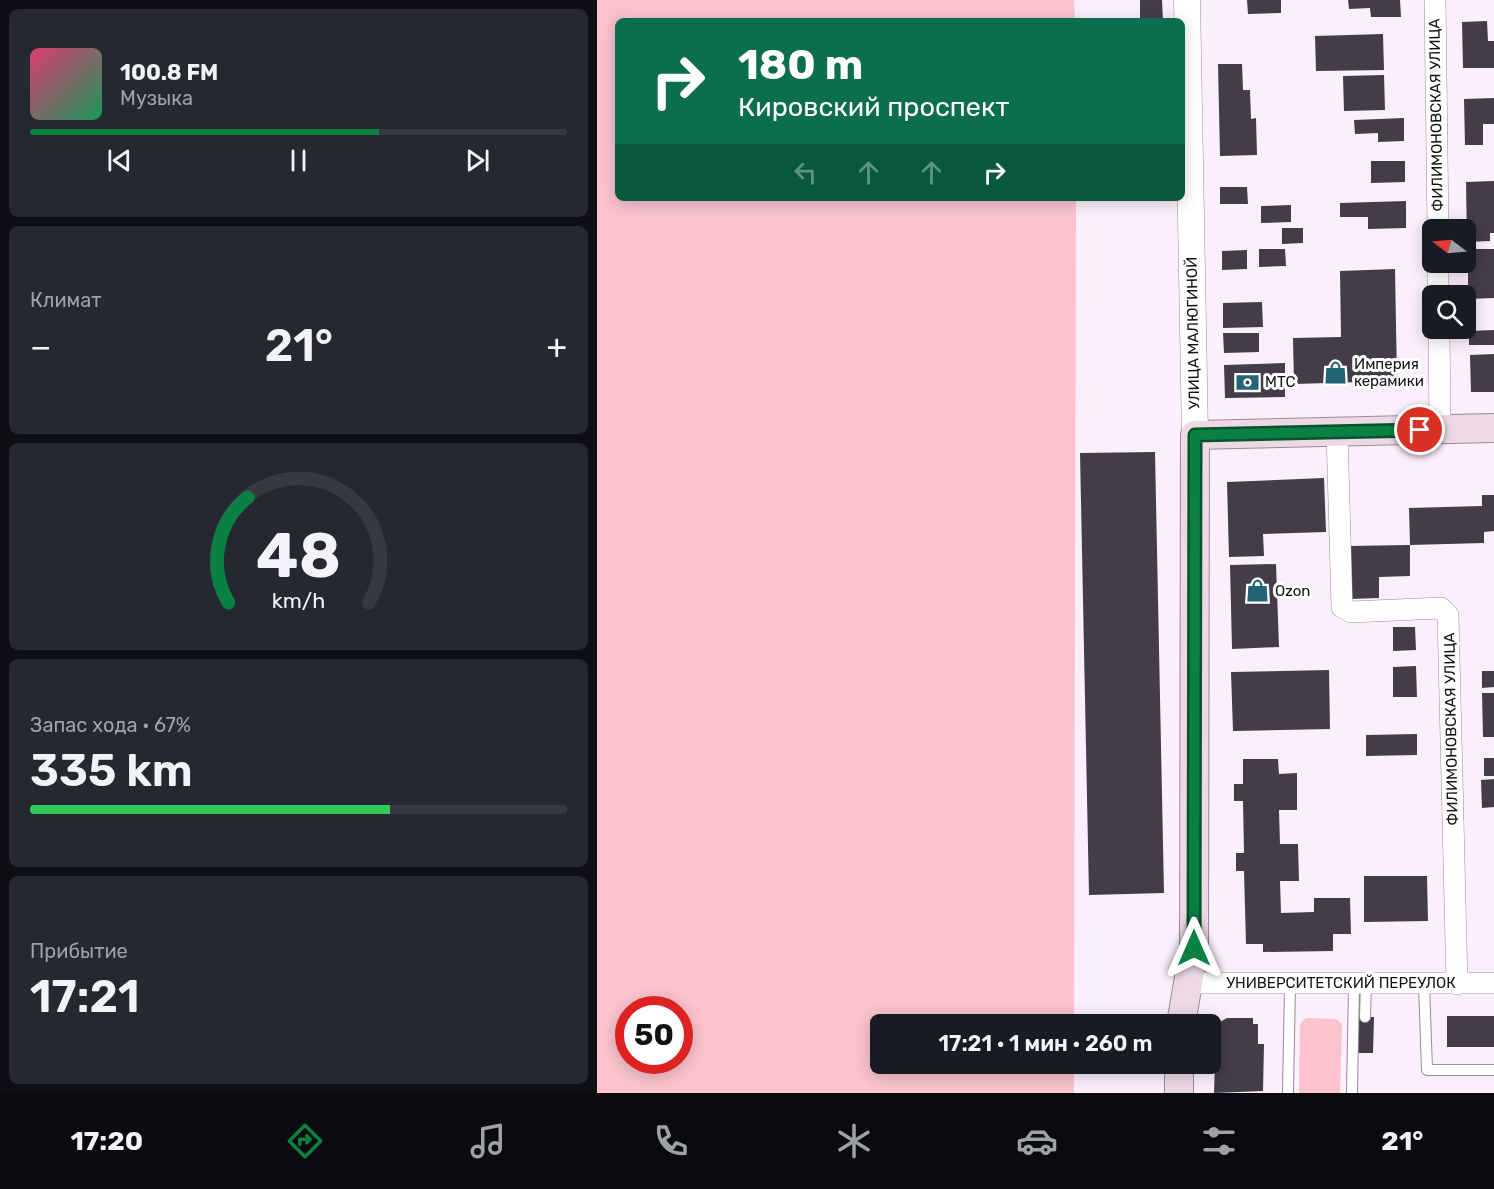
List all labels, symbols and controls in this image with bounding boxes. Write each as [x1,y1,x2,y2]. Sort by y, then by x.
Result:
street label: ФИЛИМОНОВСКАЯ УЛИЦА [1425,18,1447,212]
text: 180 m [738,40,863,90]
icon: right [639,42,717,120]
text: 100.8 FM [120,59,218,86]
text: Музыка [120,86,193,110]
text: Кировский проспект [738,91,1009,123]
icon: previous [103,144,136,177]
icon: pause [282,144,315,177]
icon: next [461,144,494,177]
icon: left [789,156,822,189]
icon: ahead [852,156,885,189]
icon: ahead [915,156,948,189]
icon: right [978,156,1011,189]
north arrow [1422,219,1476,273]
map controls [1422,219,1476,339]
street label: УЛИЦА МАЛЮГИНОЙ [1183,257,1203,409]
button: search [1422,285,1476,339]
text: Климат [30,288,102,312]
text: 21° [265,319,333,372]
text: − [30,327,51,366]
text: + [546,327,567,366]
place label: Империя керамики [1354,355,1424,390]
shop icon: Империя керамики [1323,360,1349,386]
bank icon: МТС [1234,369,1260,395]
place label: МТС [1265,373,1296,391]
pin [1394,404,1445,455]
icon: arrive [1403,413,1436,446]
text: 48 [256,520,341,594]
shop icon: Ozon [1244,578,1270,604]
place label: Ozon [1275,582,1310,600]
text: km/h [272,589,325,614]
street label: ФИЛИМОНОВСКАЯ УЛИЦА [1440,632,1462,826]
text: Запас хода · 67% [30,713,191,737]
text: 335 km [30,744,193,797]
position arrow [1162,916,1226,980]
text: Прибытие [30,939,128,963]
text: 17:21 [30,970,140,1023]
street label: УНИВЕРСИТЕТСКИЙ ПЕРЕУЛОК [1226,974,1456,992]
speed limit sign: 50 [615,996,693,1074]
text: 17:21 · 1 мин · 260 m [939,1030,1152,1057]
icon: directions [284,1120,326,1162]
icon: music [467,1120,509,1162]
icon: phone [650,1120,692,1162]
icon: climate [833,1120,875,1162]
icon: car [1016,1120,1058,1162]
icon: filters [1198,1120,1240,1162]
text: 17:20 [70,1125,143,1157]
text: 21° [1381,1125,1423,1157]

